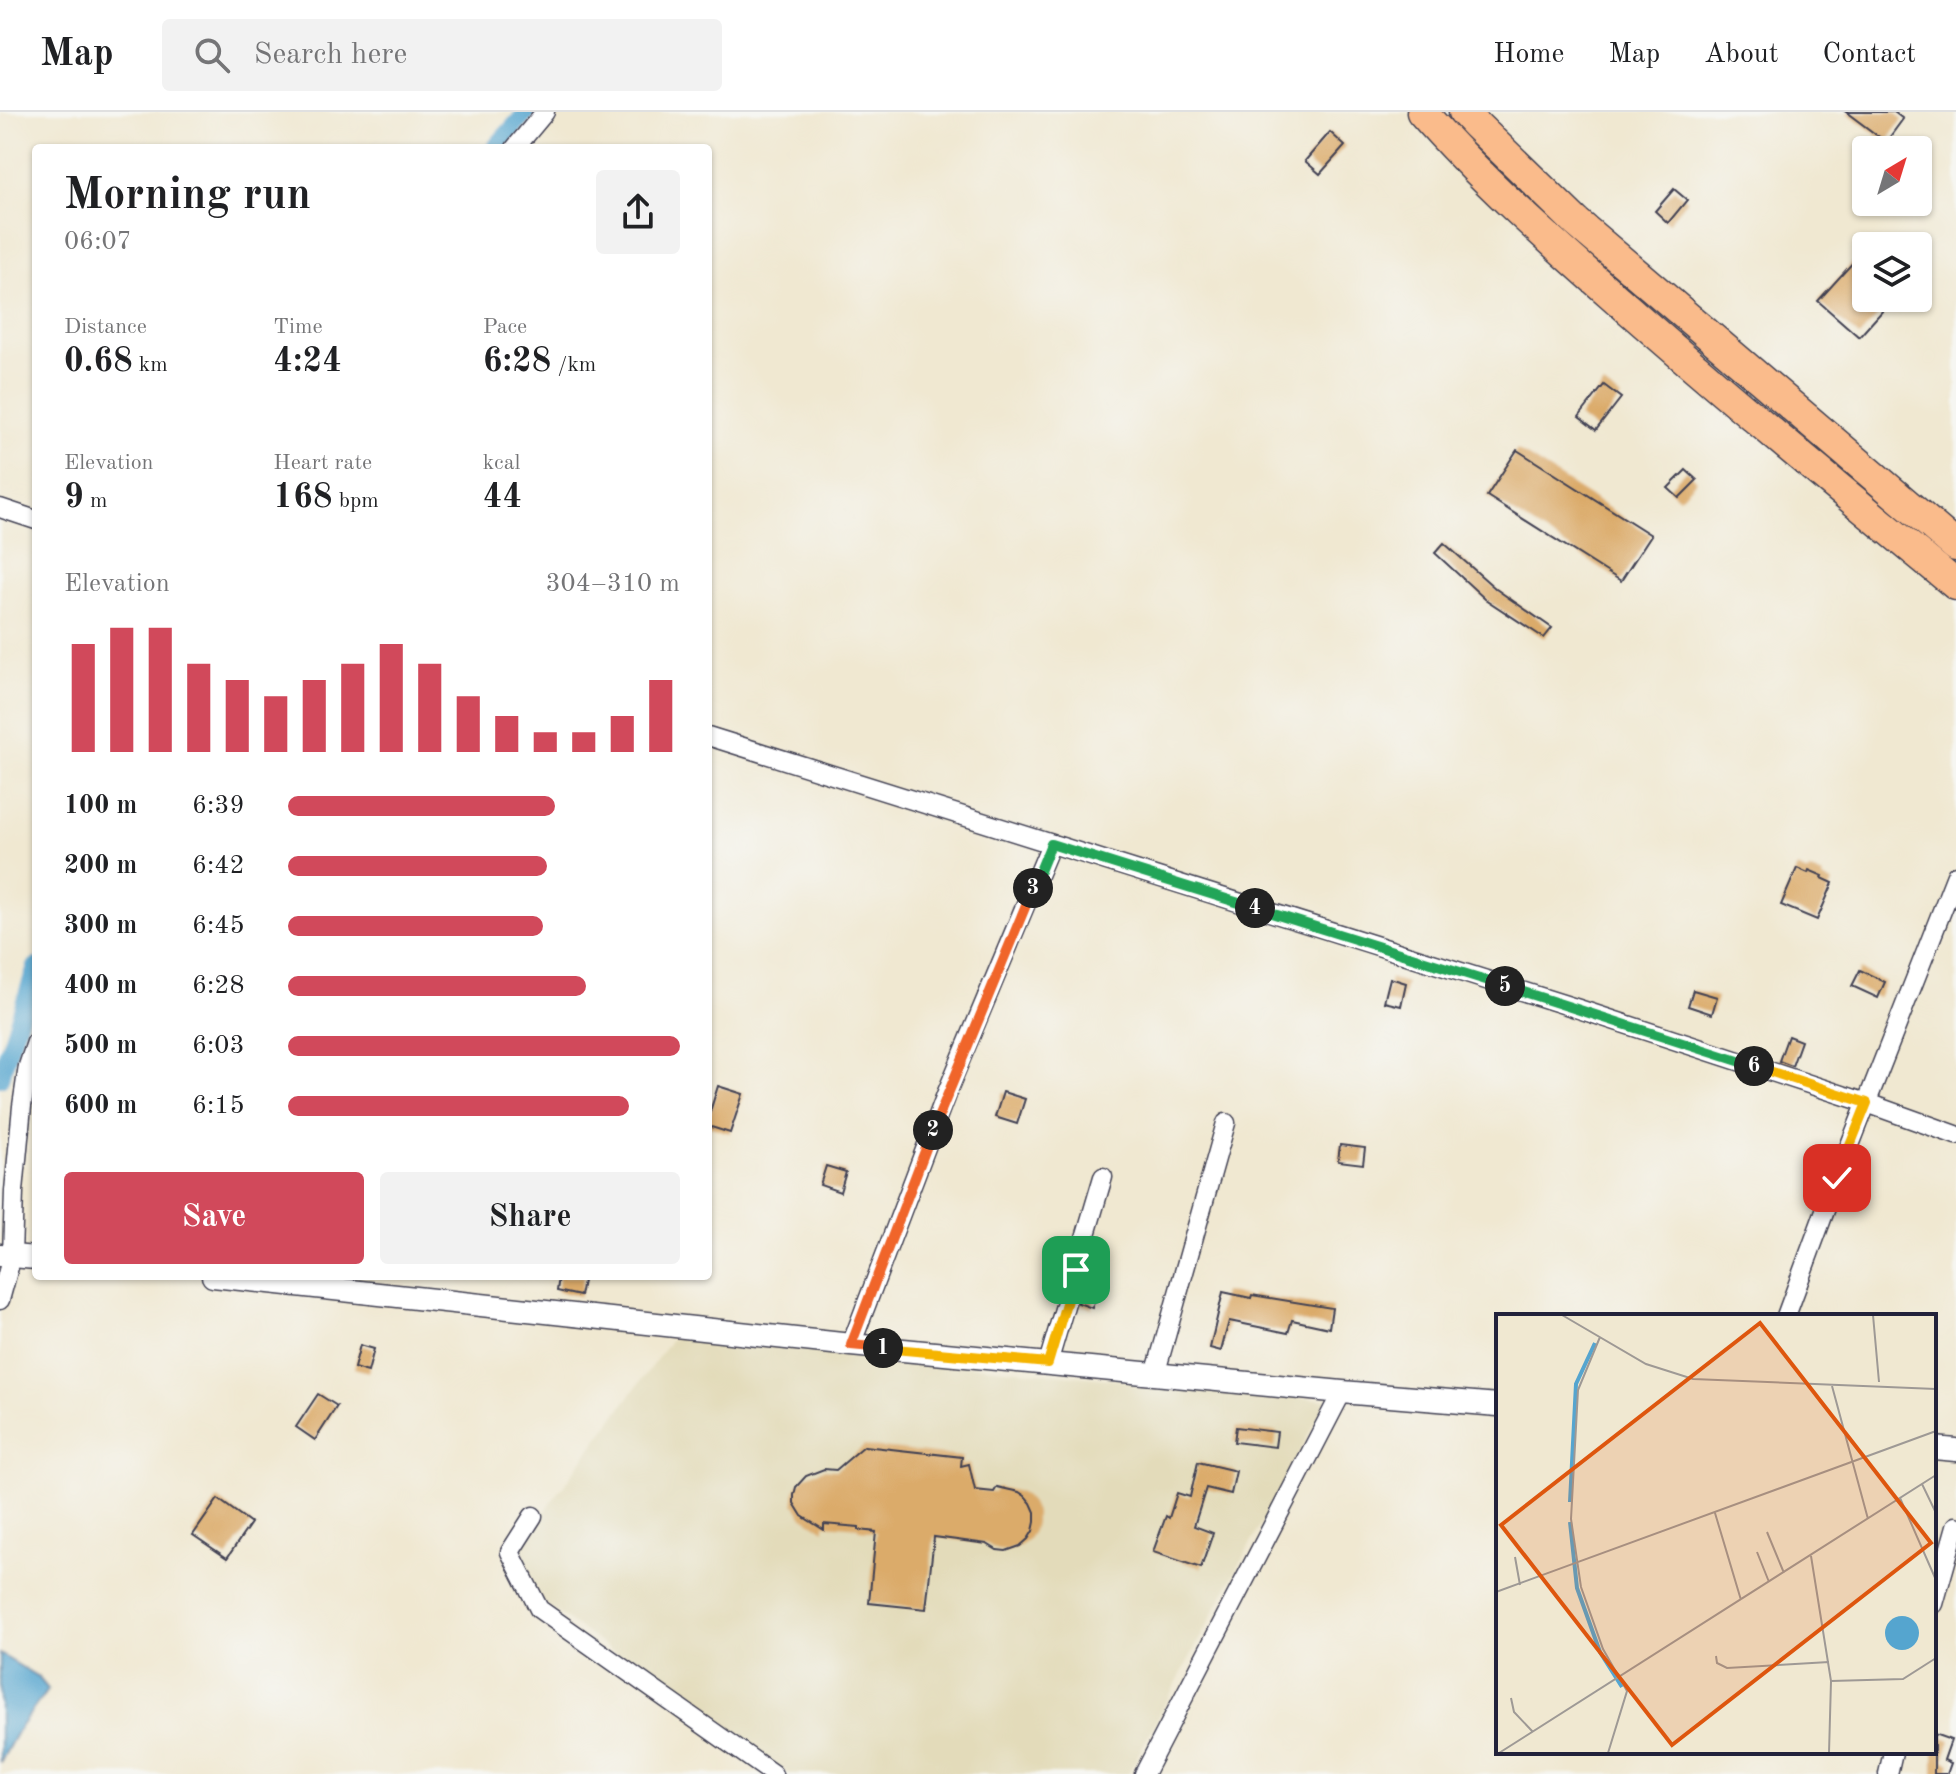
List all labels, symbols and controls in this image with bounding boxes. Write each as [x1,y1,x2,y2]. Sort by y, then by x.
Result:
search box [162,19,722,91]
icon: search [190,33,234,77]
text: Map [40,36,114,74]
text: Search here [254,40,407,70]
text: Home [1493,41,1564,69]
text: Map [1608,41,1660,69]
text: About [1704,41,1779,69]
text: Contact [1823,41,1916,69]
north arrow [1852,136,1932,216]
map controls [1852,136,1932,312]
button: share [596,170,680,254]
text: Morning run [64,174,311,218]
text: 06:07 [64,229,132,255]
button: layers [1852,232,1932,312]
text: Distance [64,316,147,338]
text: Time [273,316,323,338]
text: Pace [483,316,527,338]
text: 0.68 [64,345,133,379]
text: 4:24 [273,345,342,379]
text: 6:28 [483,345,551,379]
text: km [133,354,168,376]
text: /km [551,354,596,376]
text: Elevation [64,452,154,474]
text: Heart rate [273,452,372,474]
text: kcal [483,452,521,474]
text: 9 [64,481,84,515]
text: 168 [273,481,333,515]
text: 44 [483,481,522,515]
text: m [84,490,107,512]
text: bpm [333,490,379,512]
text: Elevation [64,571,170,597]
text: 304–310 m [545,571,680,597]
text: 100 m [64,793,137,819]
text: 6:39 [192,793,245,819]
text: 200 m [64,853,137,879]
text: 6:42 [192,853,245,879]
pin: 3 [1013,868,1053,908]
text: 3 [1027,877,1039,899]
pin: 4 [1235,888,1275,928]
text: 4 [1249,897,1261,919]
text: 300 m [64,913,137,939]
text: 6:45 [192,913,245,939]
pin: 5 [1485,966,1525,1006]
text: 400 m [64,973,137,999]
text: 6:28 [192,973,245,999]
text: 5 [1499,975,1511,997]
text: 500 m [64,1033,137,1059]
text: 6:03 [192,1033,245,1059]
pin: 6 [1734,1046,1774,1086]
text: 6 [1748,1055,1760,1077]
text: 600 m [64,1093,137,1119]
text: 6:15 [192,1093,245,1119]
pin: 2 [913,1110,953,1150]
text: 2 [927,1119,939,1141]
pin [1803,1144,1871,1212]
icon: check [1815,1156,1859,1200]
button: Save [64,1172,364,1264]
button: Share [380,1172,680,1264]
pin [1042,1236,1110,1304]
icon: arrive [1054,1248,1098,1292]
inset map [1496,1314,1936,1754]
pin: 1 [863,1328,903,1368]
text: 1 [877,1337,889,1359]

